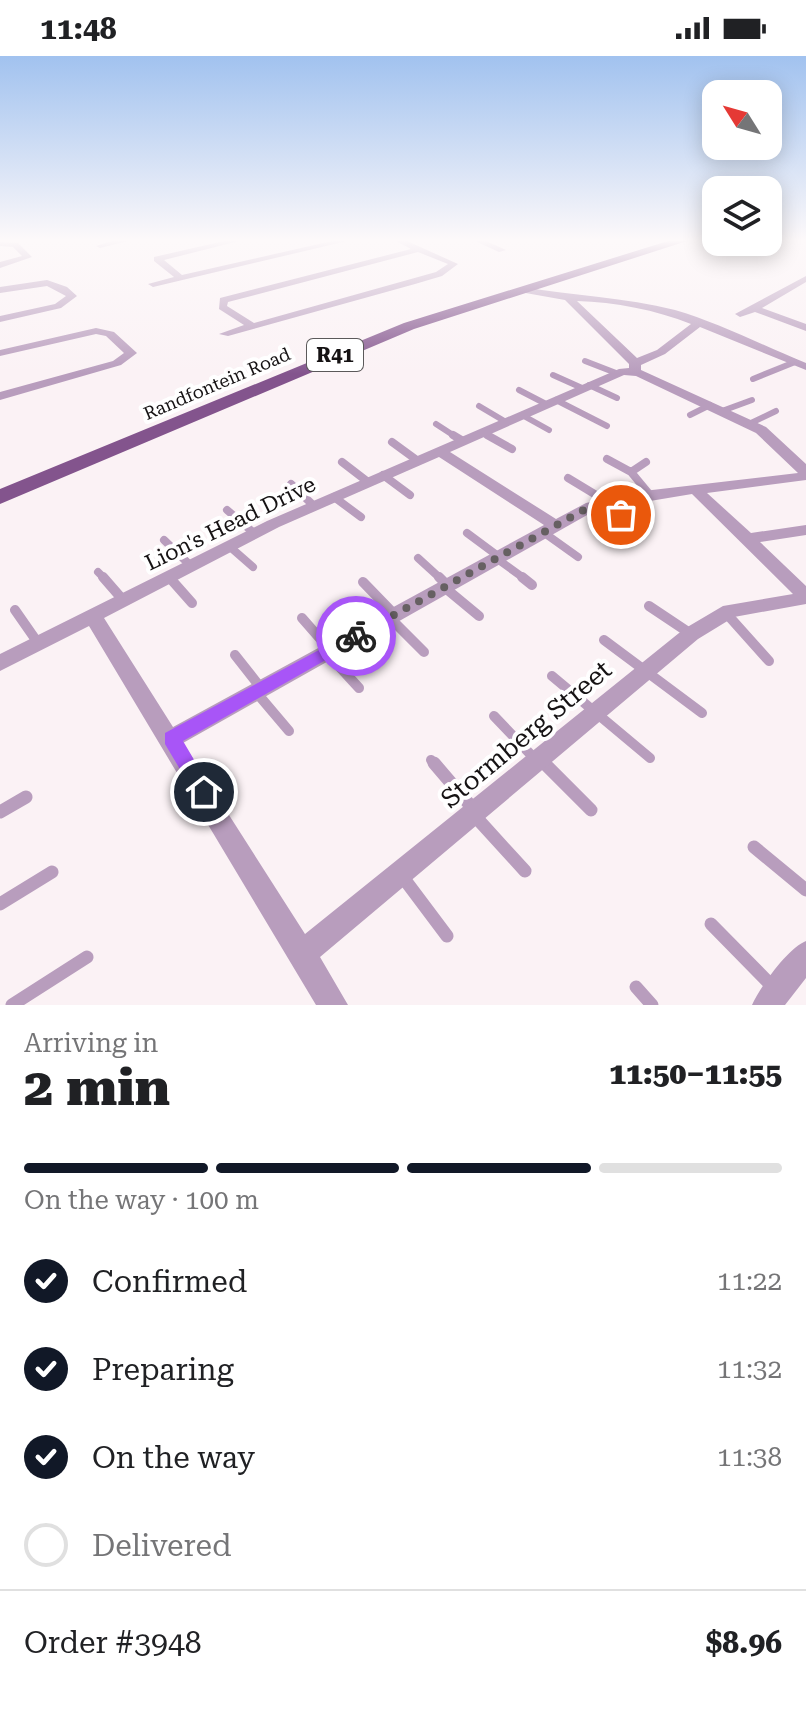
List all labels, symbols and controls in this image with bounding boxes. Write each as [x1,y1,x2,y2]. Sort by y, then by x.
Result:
text: 11:48 [40,11,117,46]
north arrow [702,80,782,160]
map controls [702,80,782,256]
button: layers [702,176,782,256]
road number: R41 [307,339,363,371]
street label: Randfontein Road [140,343,294,424]
street label: Lion's Head Drive [141,471,320,576]
pin [587,481,655,549]
icon: bag [599,493,643,537]
courier [316,596,396,676]
icon: bike [334,614,378,658]
street label: Stormberg Street [435,654,617,814]
pin [170,758,238,826]
icon: home [182,770,226,814]
text: Arriving in [24,1028,158,1058]
text: 11:50–11:55 [609,1056,782,1091]
text: 2 min [24,1057,170,1118]
text: On the way · 100 m [24,1185,259,1215]
icon: check [24,1259,68,1303]
text: Confirmed [92,1264,247,1299]
text: 11:22 [717,1266,782,1296]
icon: check [24,1347,68,1391]
text: Preparing [92,1352,234,1387]
text: 11:32 [717,1354,782,1384]
icon: check [24,1435,68,1479]
text: On the way [92,1440,255,1475]
text: 11:38 [717,1442,782,1472]
text: Delivered [92,1528,231,1563]
text: Order #3948 [24,1625,202,1660]
text: $8.96 [705,1625,782,1660]

